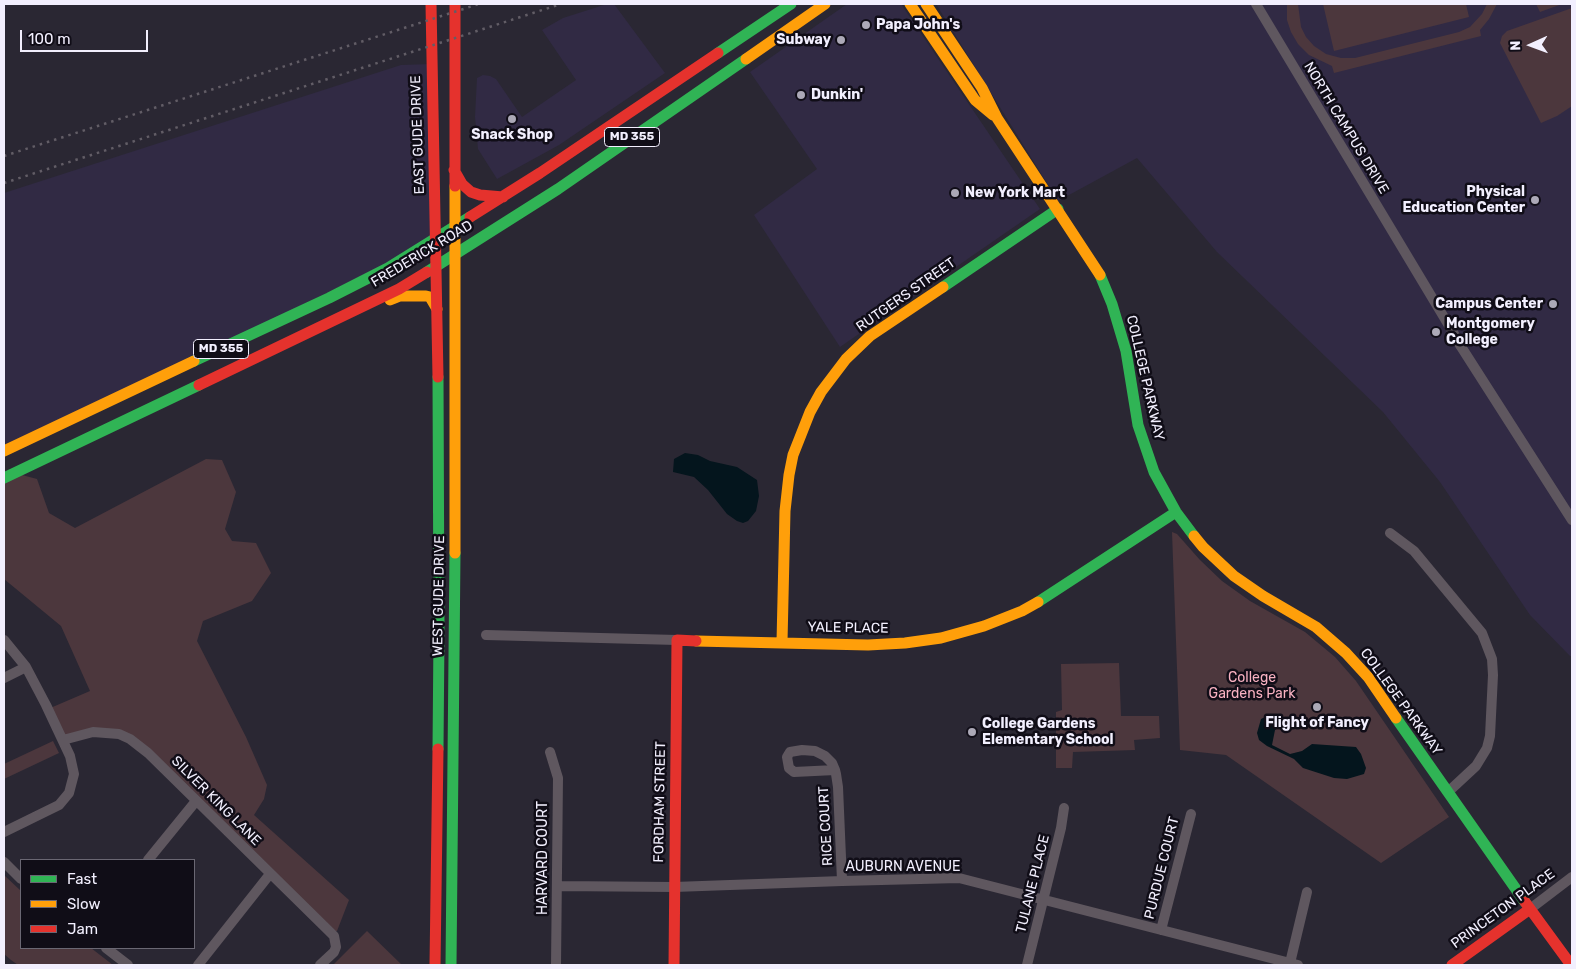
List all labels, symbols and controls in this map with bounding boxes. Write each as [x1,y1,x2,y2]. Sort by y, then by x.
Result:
place label: Papa John's [876,17,960,33]
marker: Papa John's [860,19,872,31]
scale bar [22,20,150,52]
north arrow [1506,20,1556,70]
text: 100 m [28,30,70,48]
place label: Subway [776,32,831,48]
marker: Subway [835,34,847,46]
text: N [1507,40,1524,51]
street label: NORTH CAMPUS DRIVE [1300,59,1392,197]
street label: EAST GUDE DRIVE [408,75,428,195]
place label: Dunkin' [811,87,863,103]
marker: Dunkin' [795,89,807,101]
marker: Snack Shop [506,113,518,125]
place label: Snack Shop [471,127,553,143]
road number: MD 355 [604,128,660,146]
place label: Physical Education Center [1402,184,1525,216]
place label: New York Mart [965,185,1065,201]
marker: New York Mart [949,187,961,199]
marker: Physical Education Center [1529,194,1541,206]
street label: FREDERICK ROAD [368,217,476,291]
street label: RUTGERS STREET [853,255,959,335]
place label: Campus Center [1435,296,1543,312]
marker: Campus Center [1547,298,1559,310]
street label: COLLEGE PARKWAY [1122,314,1168,442]
place label: Montgomery College [1446,316,1535,348]
marker: Montgomery College [1430,326,1442,338]
road number: MD 355 [194,339,248,358]
street label: WEST GUDE DRIVE [430,535,448,657]
street label: YALE PLACE [807,619,889,637]
street label: COLLEGE PARKWAY [1357,645,1445,759]
park label: College Gardens Park [1209,670,1295,702]
marker: Flight of Fancy [1311,701,1323,713]
place label: Flight of Fancy [1265,715,1369,731]
place label: College Gardens Elementary School [982,716,1114,749]
marker: College Gardens Elementary School [966,726,978,738]
street label: FORDHAM STREET [651,741,669,863]
street label: SILVER KING LANE [168,753,264,849]
street label: RICE COURT [816,786,836,866]
street label: HARVARD COURT [535,801,551,915]
street label: PURDUE COURT [1141,815,1183,921]
street label: TULANE PLACE [1013,833,1053,935]
legend [20,859,195,949]
street label: AUBURN AVENUE [846,859,960,875]
street label: PRINCETON PLACE [1448,866,1558,952]
text: Fast [67,870,97,888]
text: Slow [67,895,100,913]
text: Jam [67,920,98,938]

